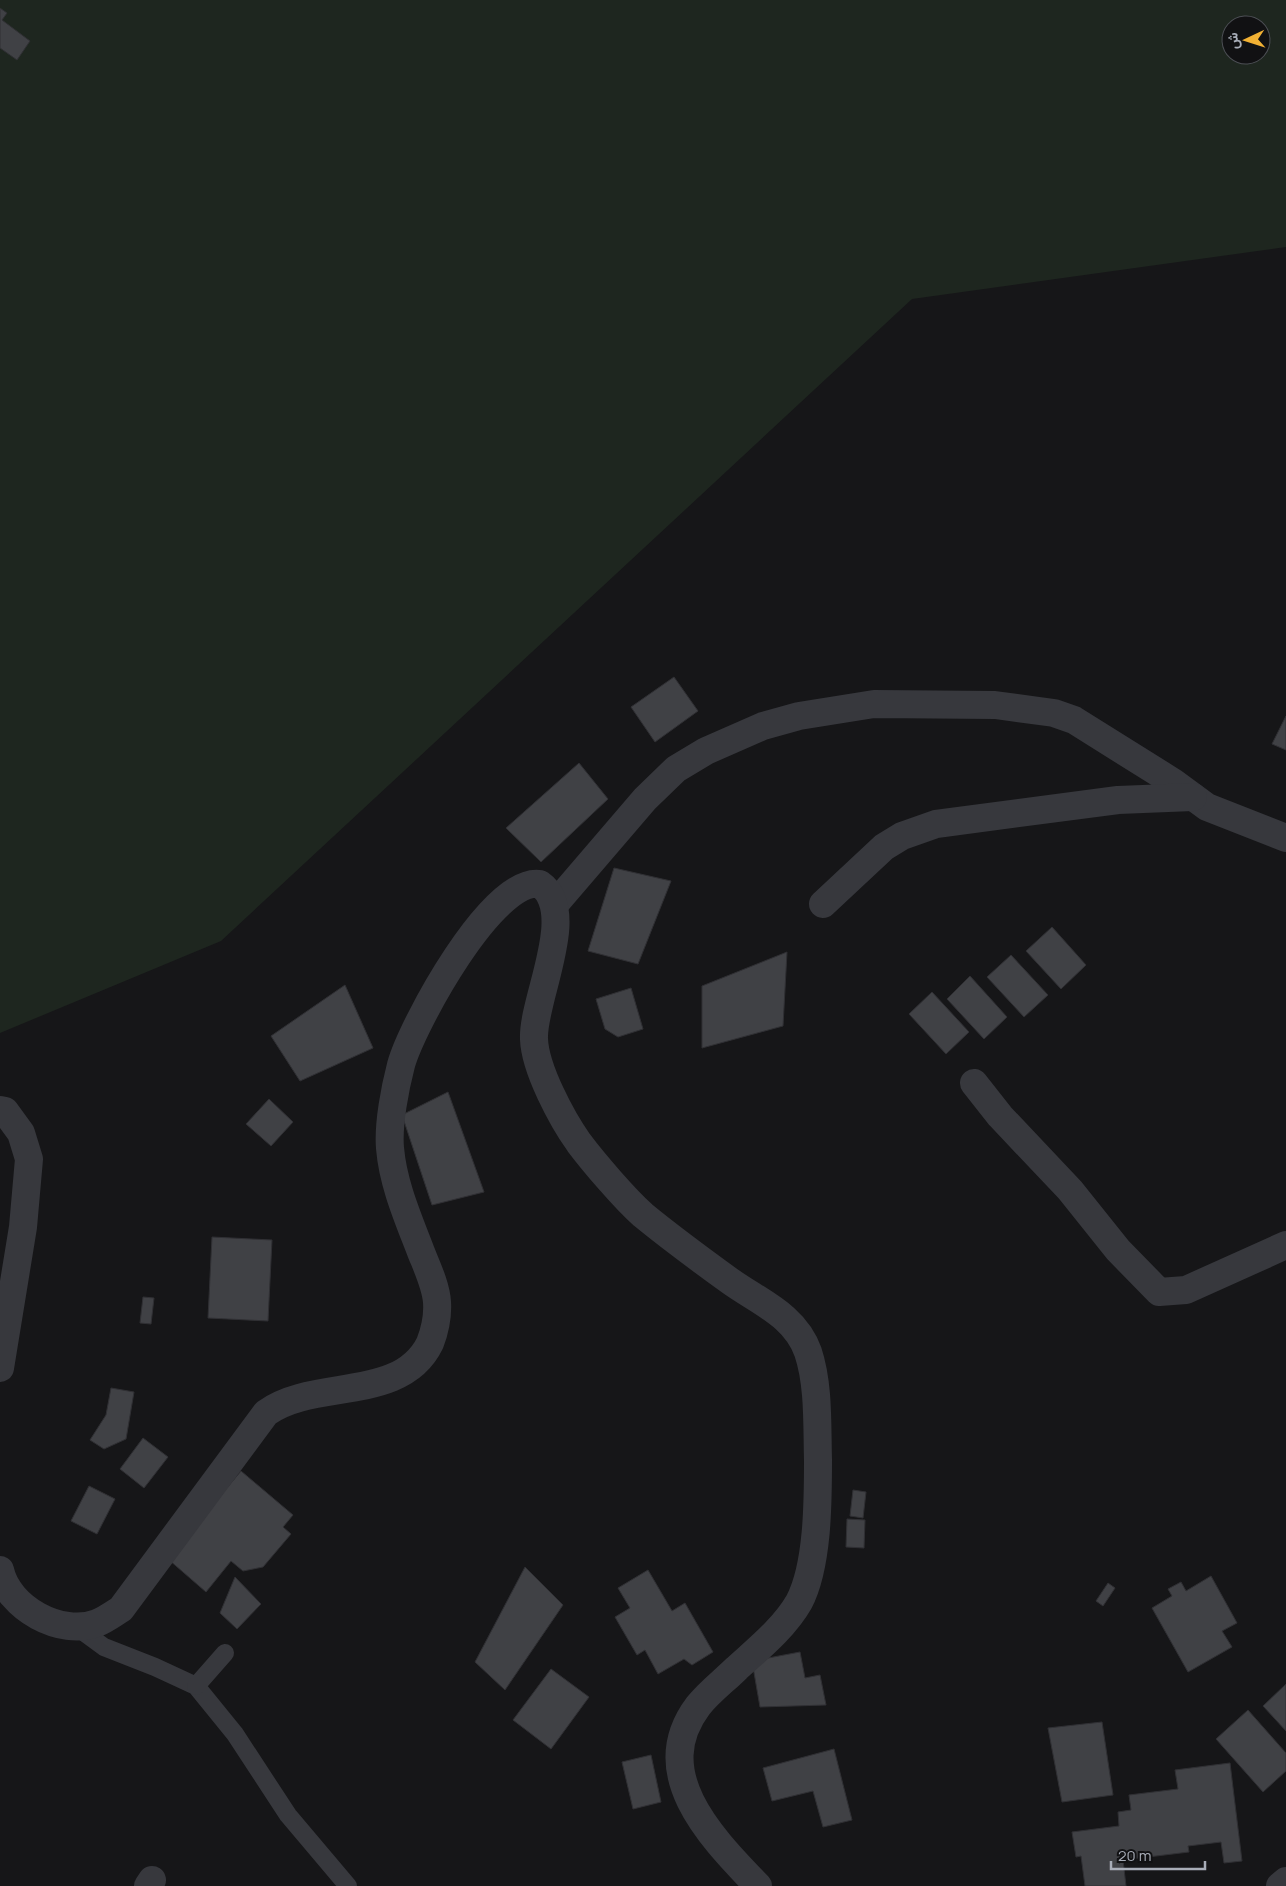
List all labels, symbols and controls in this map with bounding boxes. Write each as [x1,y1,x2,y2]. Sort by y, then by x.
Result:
north arrow [1221,15,1271,65]
text: ش [1222,32,1243,50]
scale bar [1111,1838,1205,1870]
text: 20 m [1118,1845,1151,1866]

